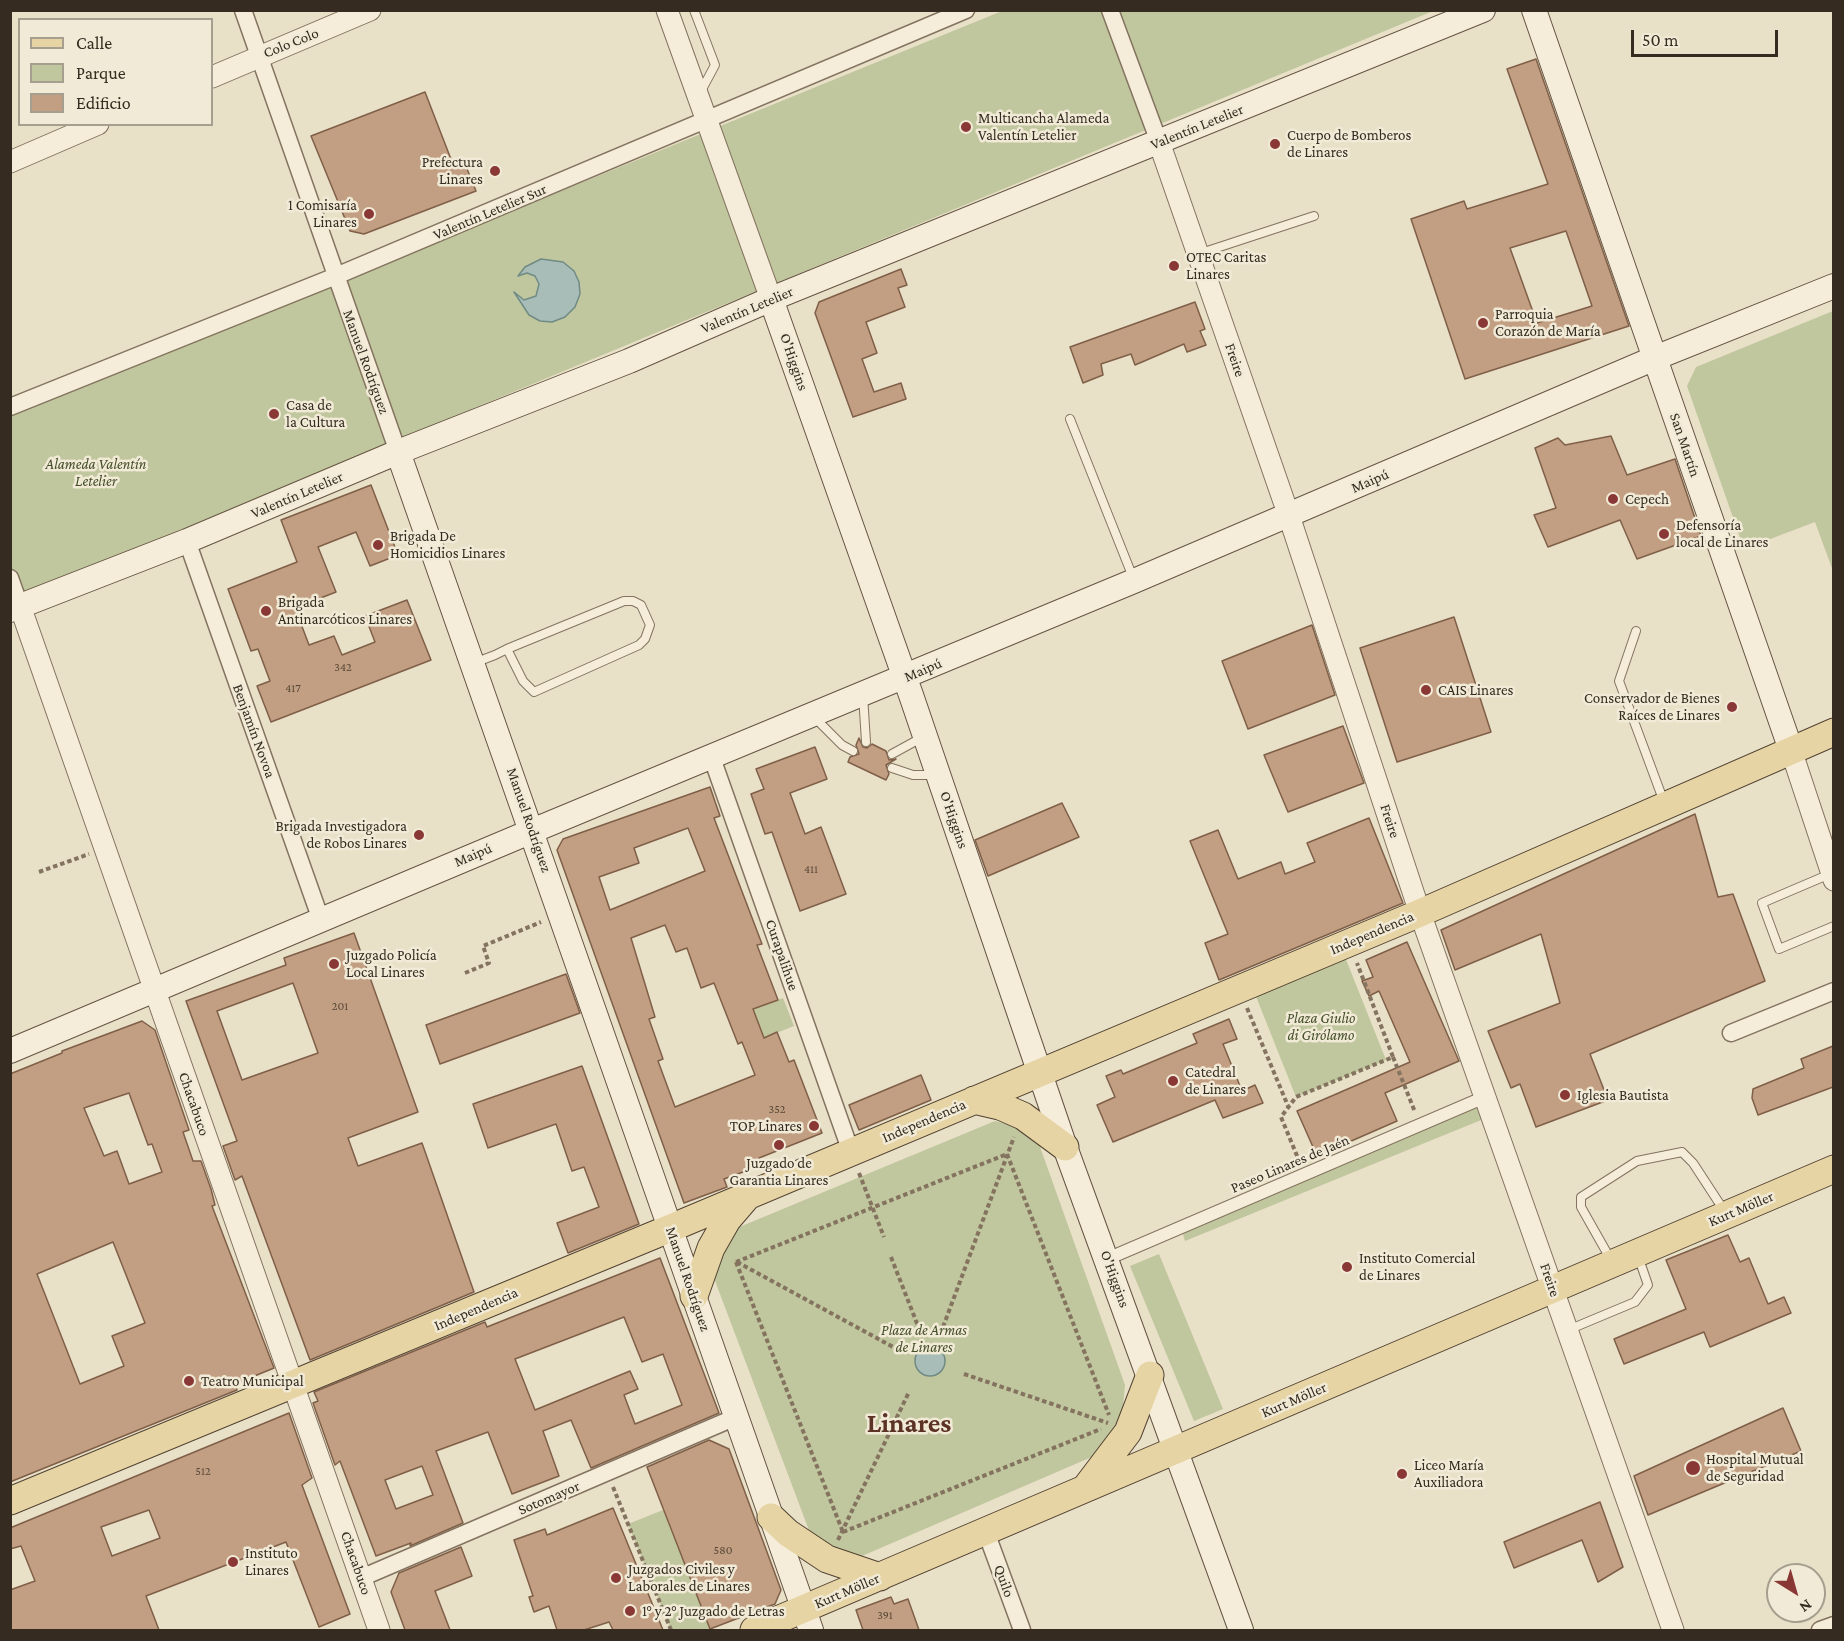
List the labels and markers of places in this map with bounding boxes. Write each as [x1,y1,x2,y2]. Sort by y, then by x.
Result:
place label: Multicancha Alameda Valentín Letelier [978,109,1109,144]
marker: Multicancha Alameda Valentín Letelier [959,120,973,134]
place label: Cuerpo de Bomberos de Linares [1287,126,1411,161]
marker: Cuerpo de Bomberos de Linares [1268,137,1282,151]
place label: Prefectura Linares [422,153,483,188]
marker: Prefectura Linares [488,164,502,178]
place label: 1 Comisaría Linares [288,196,357,231]
marker: 1 Comisaría Linares [362,207,376,221]
place label: OTEC Caritas Linares [1186,248,1266,283]
marker: OTEC Caritas Linares [1167,259,1181,273]
place label: Parroquia Corazón de María [1495,305,1601,340]
marker: Parroquia Corazón de María [1476,316,1490,330]
place label: Casa de la Cultura [286,396,345,431]
marker: Casa de la Cultura [267,407,281,421]
place label: Cepech [1625,490,1669,508]
marker: Cepech [1606,492,1620,506]
place label: Defensoría local de Linares [1676,516,1769,551]
place label: Brigada De Homicidios Linares [390,527,505,562]
marker: Defensoría local de Linares [1657,527,1671,541]
marker: Brigada De Homicidios Linares [371,538,385,552]
place label: Brigada Antinarcóticos Linares [278,593,412,628]
marker: Brigada Antinarcóticos Linares [259,604,273,618]
place label: CAIS Linares [1438,681,1513,699]
marker: CAIS Linares [1419,683,1433,697]
place label: Conservador de Bienes Raíces de Linares [1584,689,1720,724]
marker: Conservador de Bienes Raíces de Linares [1725,700,1739,714]
place label: Brigada Investigadora de Robos Linares [276,817,407,852]
marker: Brigada Investigadora de Robos Linares [412,828,426,842]
place label: Juzgado Policía Local Linares [346,946,437,981]
marker: Juzgado Policía Local Linares [327,957,341,971]
place label: Catedral de Linares [1185,1063,1246,1098]
marker: Catedral de Linares [1166,1074,1180,1088]
place label: Iglesia Bautista [1577,1086,1669,1104]
marker: Iglesia Bautista [1558,1088,1572,1102]
place label: TOP Linares [730,1117,802,1135]
marker: TOP Linares [807,1119,821,1133]
marker: Juzgado de Garantia Linares [772,1138,786,1152]
place label: Juzgado de Garantia Linares [729,1154,829,1189]
place label: Instituto Comercial de Linares [1359,1249,1475,1284]
marker: Instituto Comercial de Linares [1340,1260,1354,1274]
place label: Teatro Municipal [201,1372,304,1390]
marker: Teatro Municipal [182,1374,196,1388]
place label: Hospital Mutual de Seguridad [1706,1450,1804,1485]
place label: Liceo María Auxiliadora [1414,1456,1484,1491]
marker: Hospital Mutual de Seguridad [1684,1459,1702,1477]
marker: Liceo María Auxiliadora [1395,1467,1409,1481]
place label: Instituto Linares [245,1544,298,1579]
marker: Instituto Linares [226,1555,240,1569]
place label: Juzgados Civiles y Laborales de Linares [628,1560,750,1595]
marker: Juzgados Civiles y Laborales de Linares [609,1571,623,1585]
place label: 1° y 2° Juzgado de Letras [642,1602,785,1620]
marker: 1° y 2° Juzgado de Letras [623,1604,637,1618]

